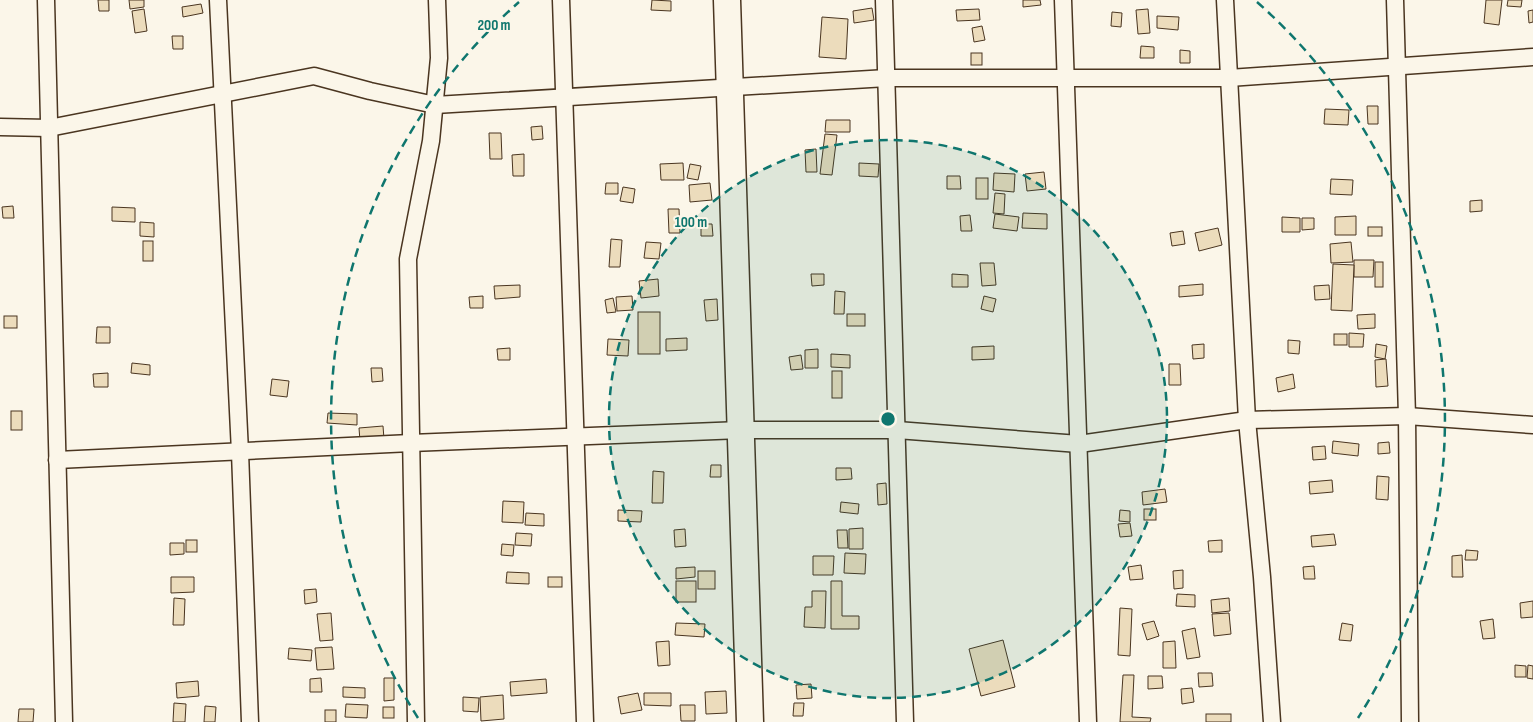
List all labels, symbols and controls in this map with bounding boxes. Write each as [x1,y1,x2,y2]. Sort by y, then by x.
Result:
text: 200 m [477,16,511,35]
text: 100 m [675,213,707,232]
centre of rings [879,410,897,428]

